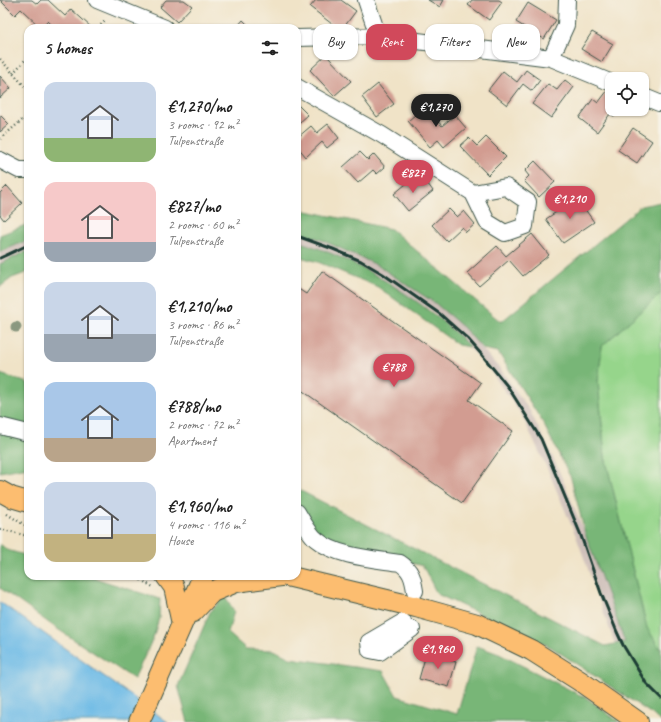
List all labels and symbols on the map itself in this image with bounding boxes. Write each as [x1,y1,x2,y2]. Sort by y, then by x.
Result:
pin: €1,270 [403,94,469,128]
pin: €827 [389,160,437,194]
pin: €1,210 [537,186,603,220]
pin: €788 [370,354,418,388]
pin: €1,960 [405,636,471,670]

